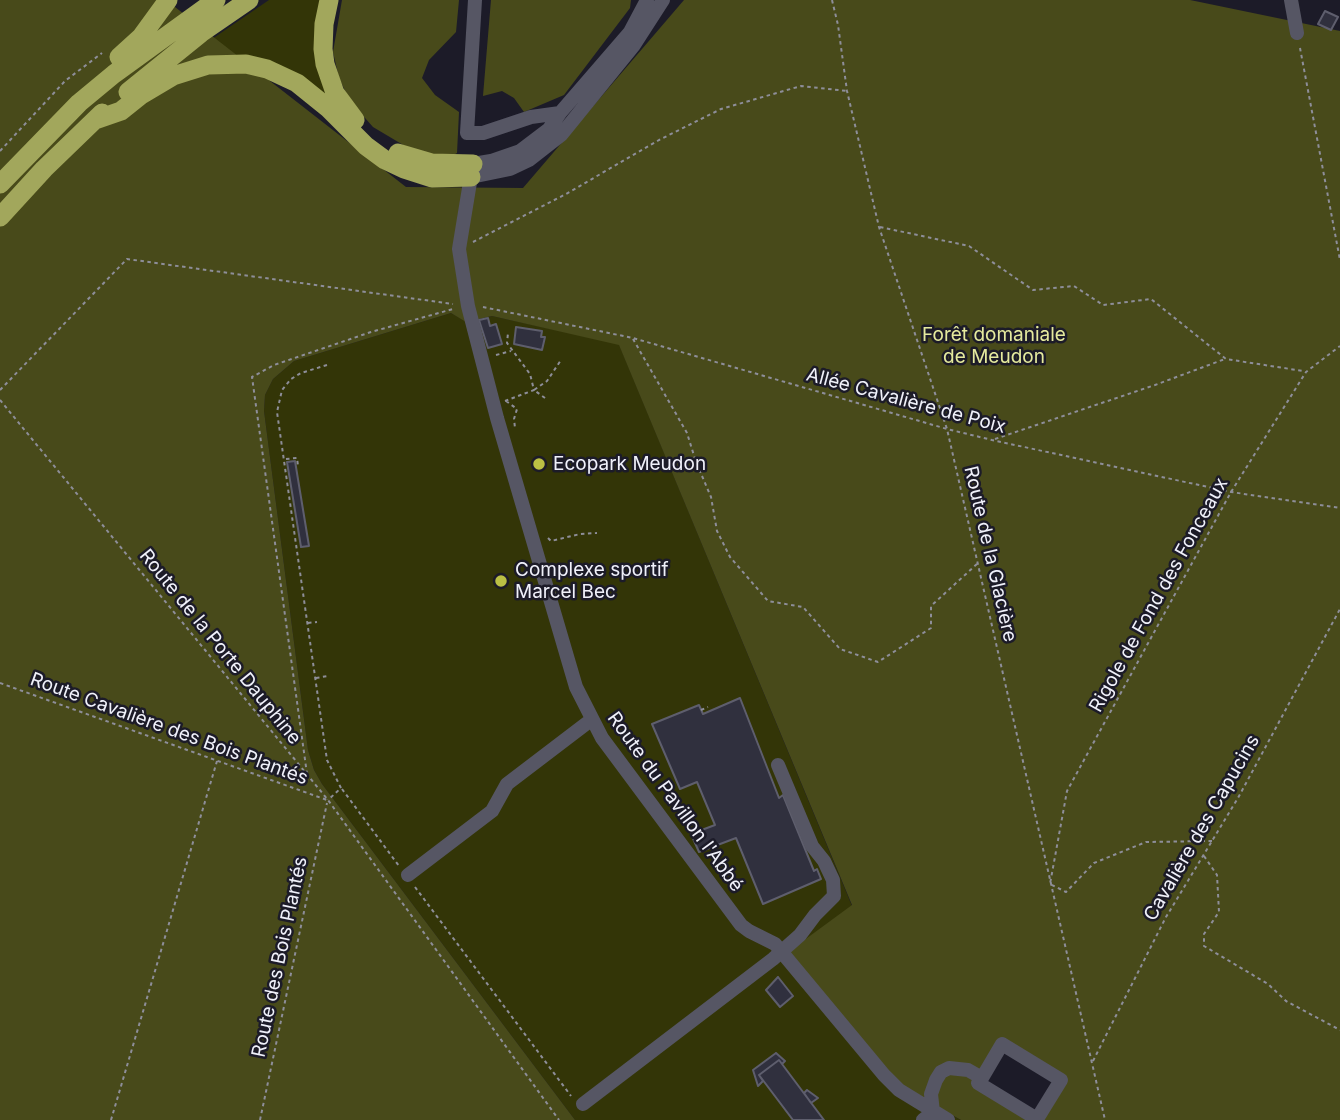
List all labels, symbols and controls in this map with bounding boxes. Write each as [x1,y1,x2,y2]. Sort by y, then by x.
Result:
park label: Forêt domaniale de Meudon [922,324,1066,368]
street label: Allée Cavalière de Poix [804,363,1008,439]
place label: Ecopark Meudon [553,453,706,475]
marker: Ecopark Meudon [531,456,547,472]
street label: Route de la Glacière [959,464,1021,644]
street label: Rigole de Fond des Fonceaux [1085,474,1233,716]
street label: Route de la Porte Dauphine [134,545,306,749]
place label: Complexe sportif Marcel Bec [515,559,669,603]
marker: Complexe sportif Marcel Bec [493,573,509,589]
street label: Route Cavalière des Bois Plantés [27,668,311,790]
street label: Route du Pavillon l'Abbé [602,708,748,896]
street label: Cavalière des Capucins [1139,731,1265,925]
street label: Route des Bois Plantés [248,855,312,1059]

